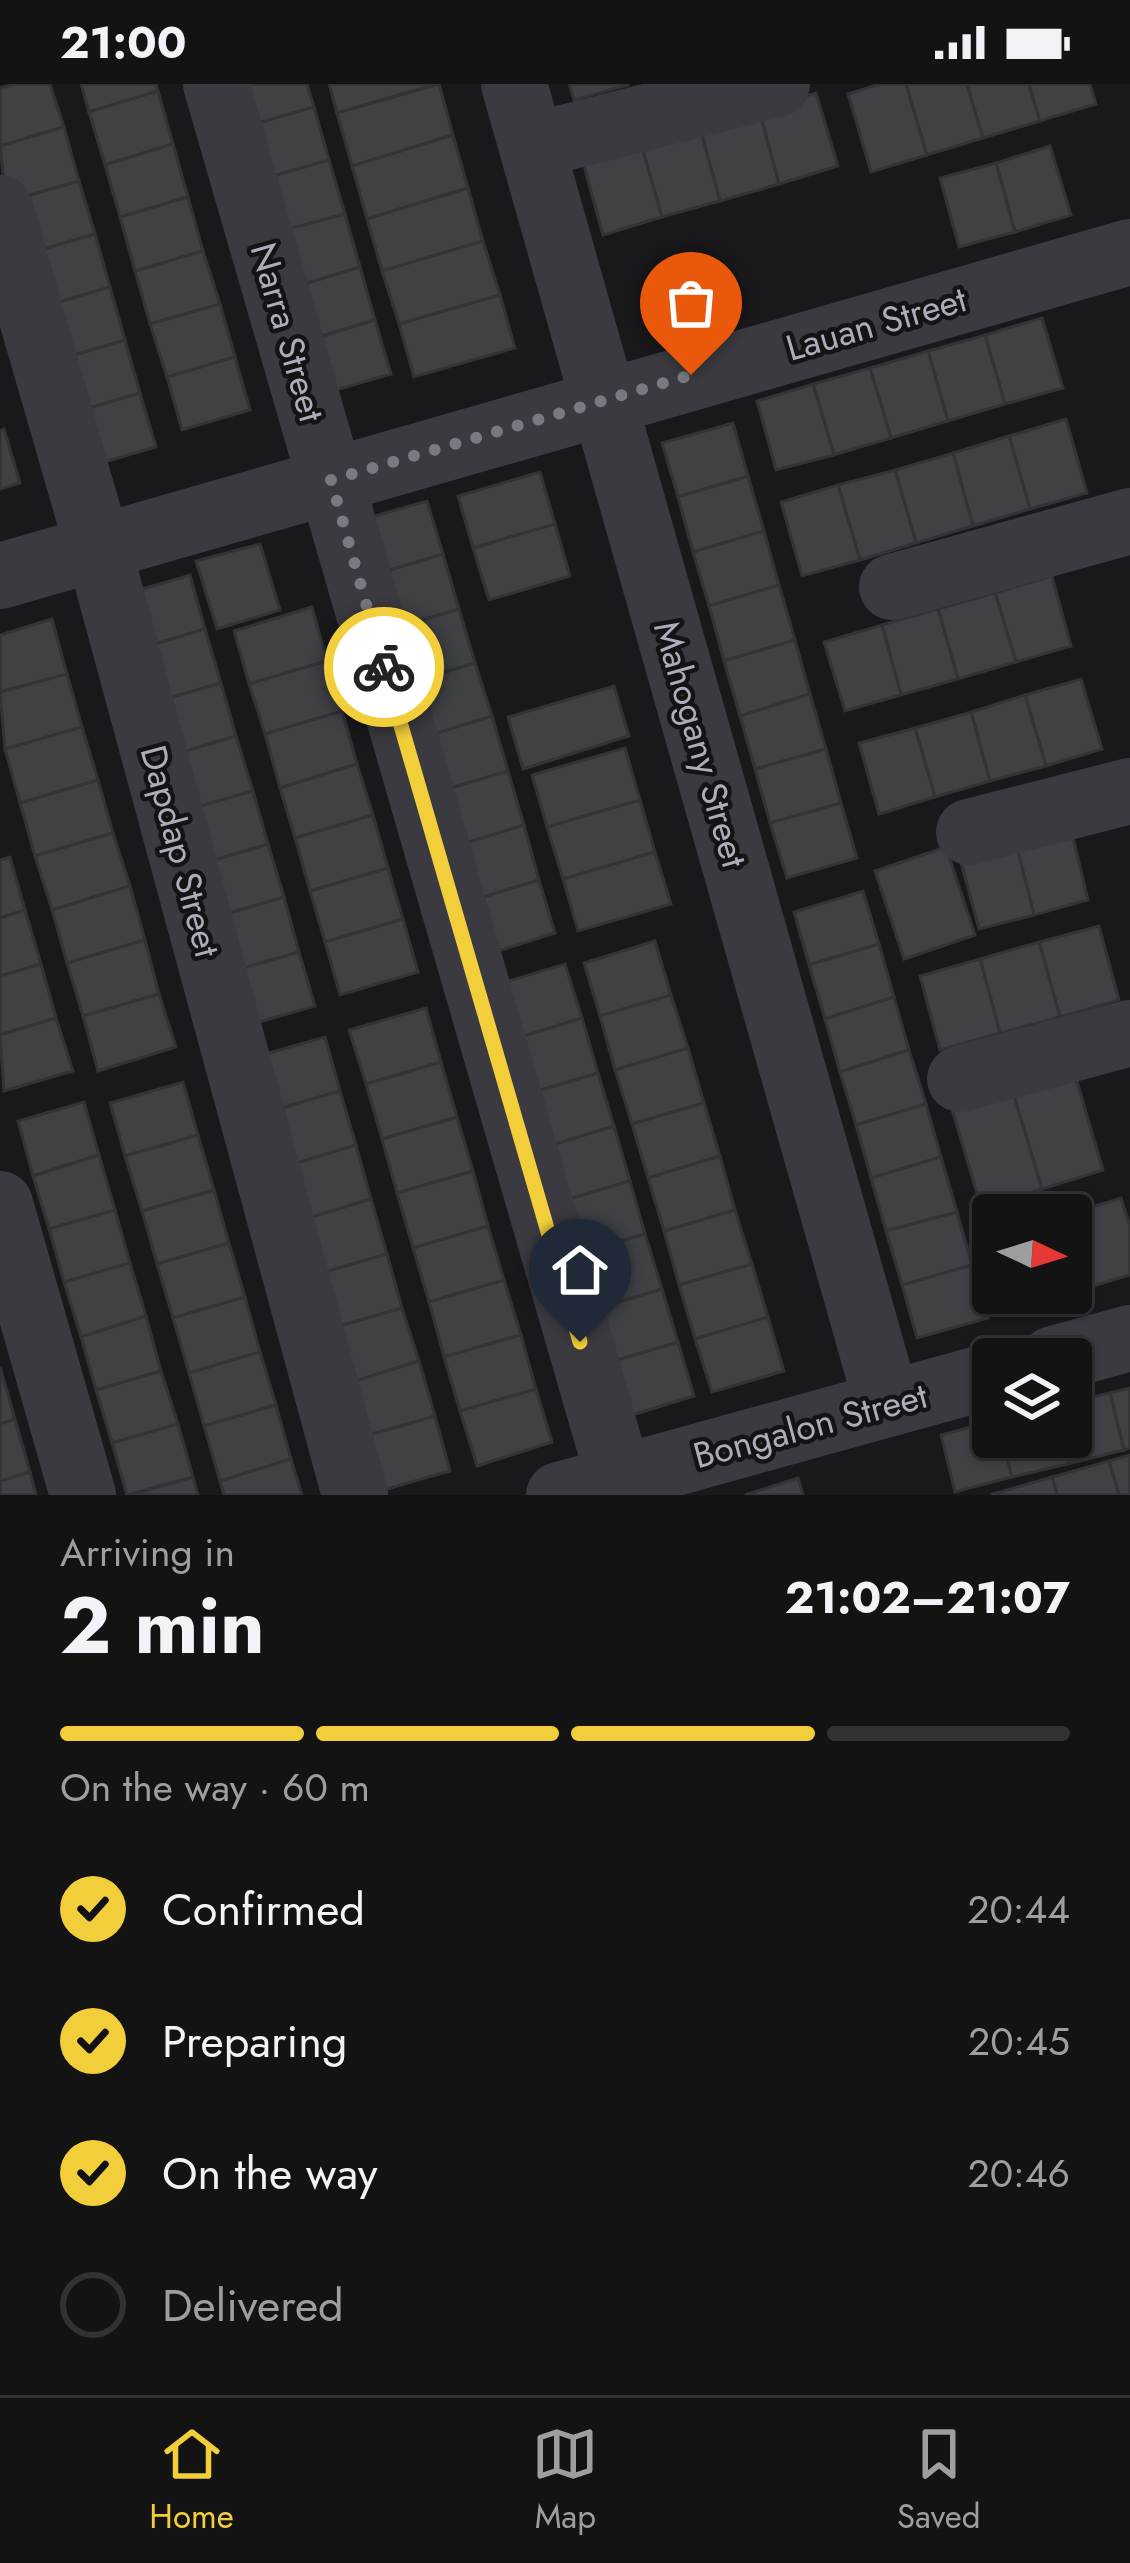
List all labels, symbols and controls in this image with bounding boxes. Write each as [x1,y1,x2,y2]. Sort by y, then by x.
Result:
text: 21:00 [60,10,187,75]
street label: Narra Street [238,236,338,428]
pin [640,252,742,375]
icon: bag [658,270,724,336]
street label: Lauan Street [780,272,973,374]
courier [324,607,444,727]
street label: Mahogany Street [641,615,761,874]
icon: bike [351,634,417,700]
street label: Dapdap Street [128,739,234,963]
north arrow [972,1194,1092,1314]
map controls [972,1194,1092,1458]
pin [529,1219,631,1342]
icon: home [547,1237,613,1303]
button: layers [972,1338,1092,1458]
street label: Bongalon Street [687,1369,933,1481]
text: Arriving in [60,1524,235,1581]
text: 21:02–21:07 [785,1565,1070,1630]
text: 2 min [60,1570,265,1682]
text: On the way · 60 m [60,1759,370,1816]
icon: check [60,1876,126,1942]
text: Confirmed [162,1877,365,1942]
text: 20:44 [967,1881,1070,1938]
icon: check [60,2008,126,2074]
text: Preparing [162,2009,347,2074]
text: 20:45 [968,2013,1070,2070]
icon: check [60,2140,126,2206]
text: On the way [162,2141,378,2206]
text: 20:46 [968,2145,1070,2202]
text: Delivered [162,2273,344,2338]
tab: Home [149,2421,234,2540]
tab: Map [532,2421,598,2540]
tab: Saved [897,2421,981,2540]

